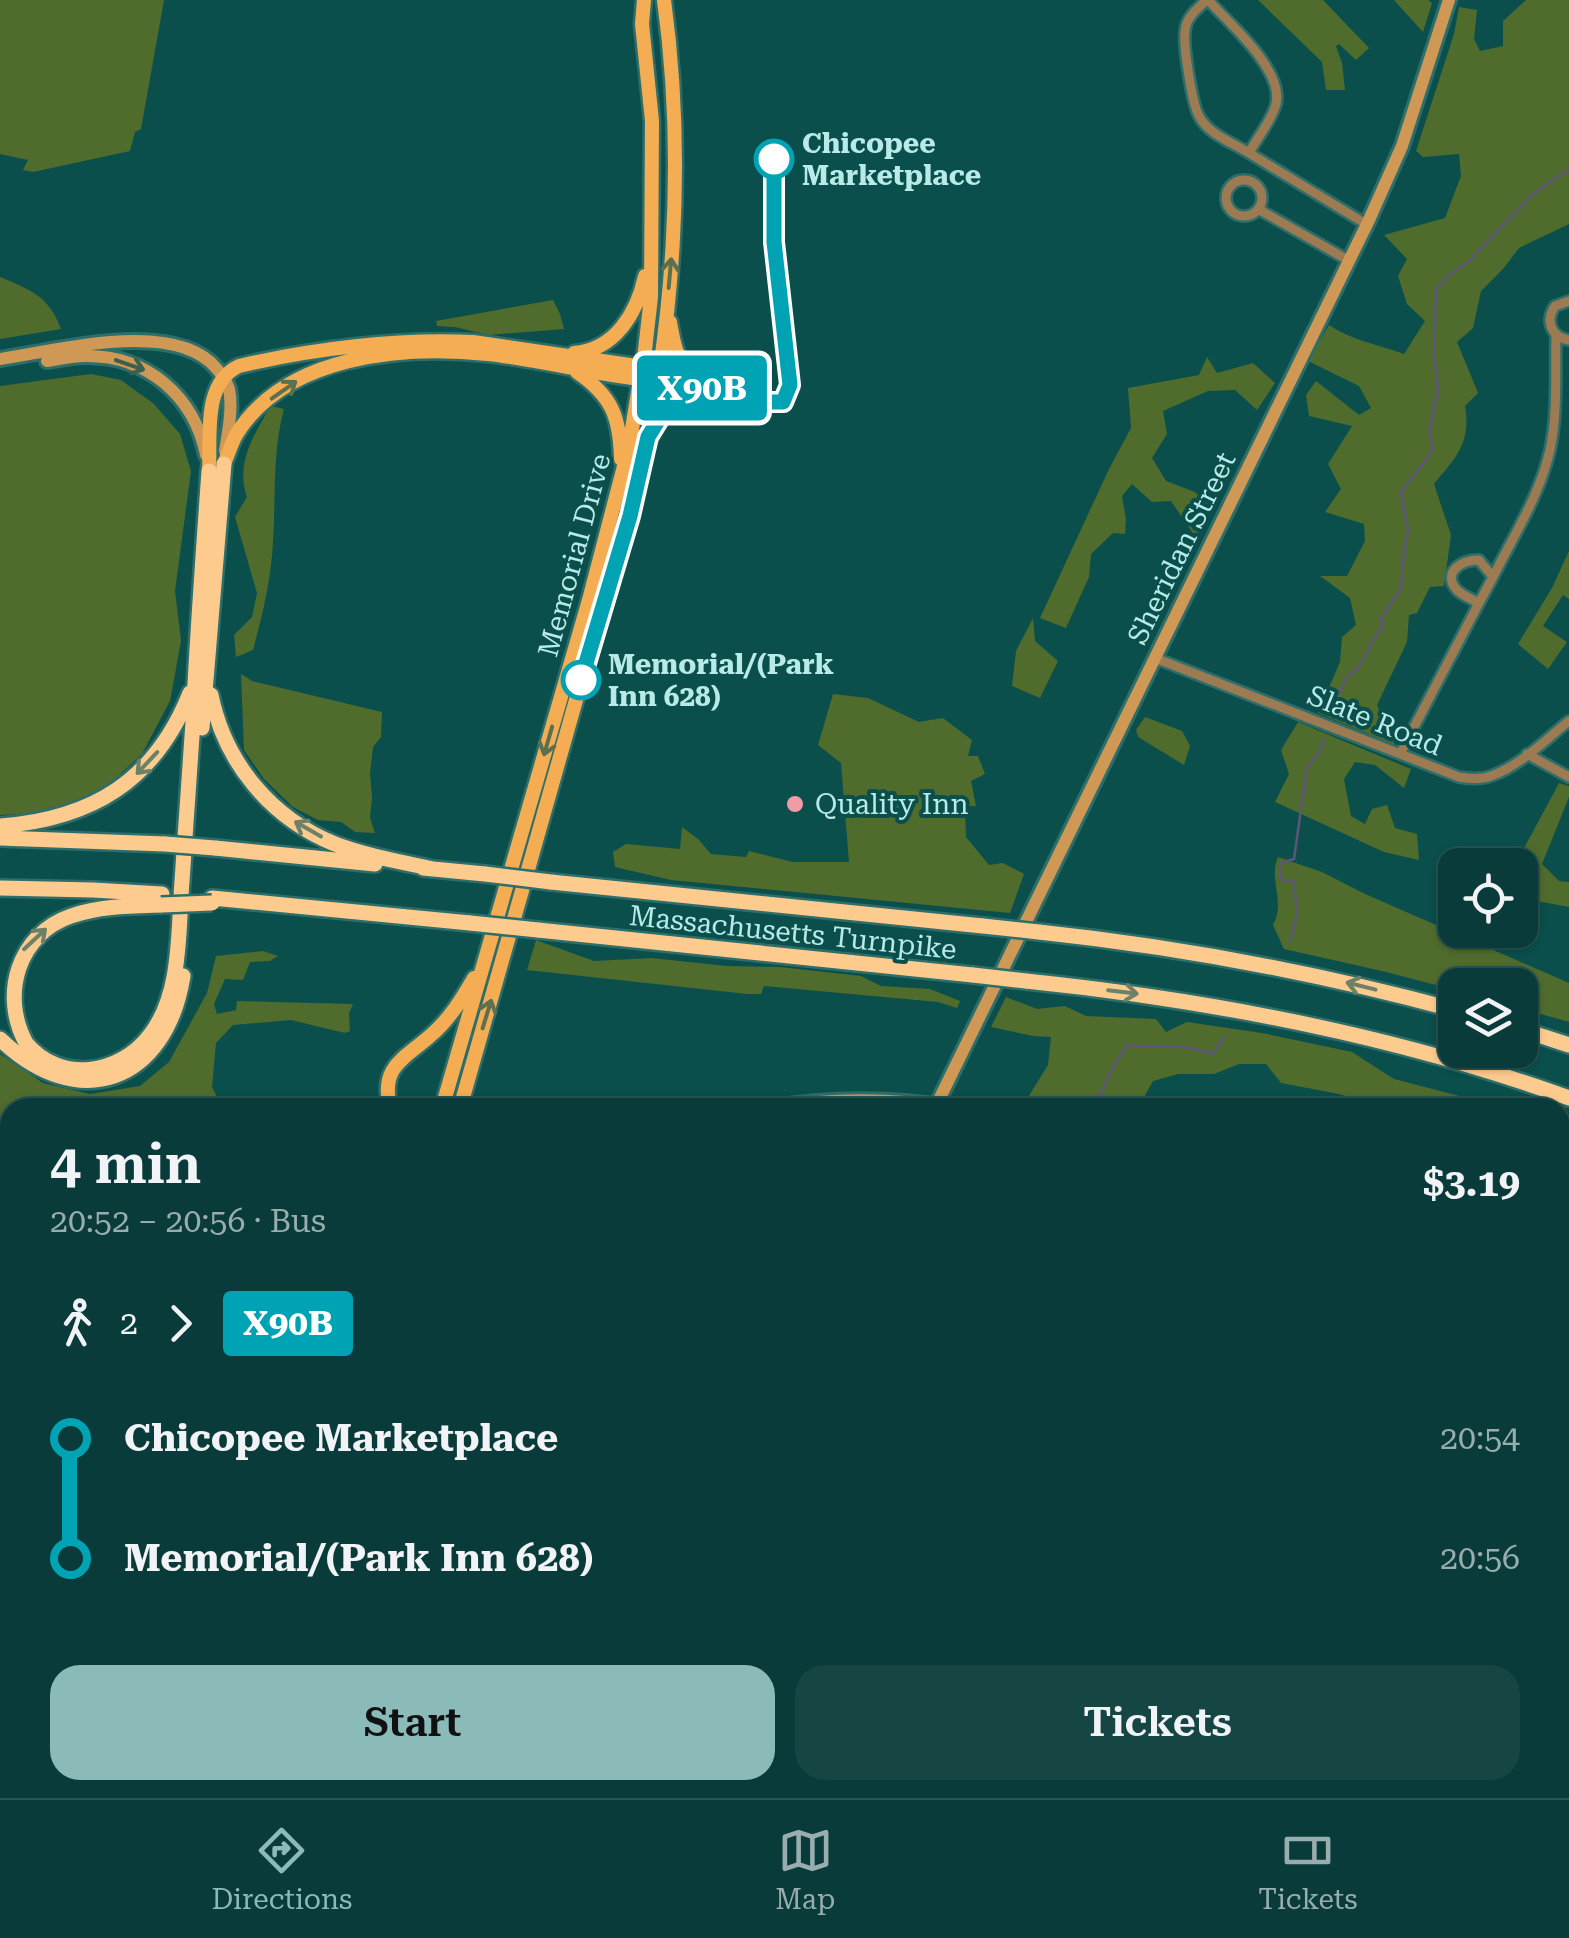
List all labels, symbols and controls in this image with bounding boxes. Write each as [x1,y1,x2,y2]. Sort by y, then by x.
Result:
place label: Chicopee Marketplace [802,127,981,192]
marker: Chicopee Marketplace [755,140,793,178]
one-way arrow [660,258,679,290]
line badge: X90B [632,356,772,420]
one-way arrow [114,357,145,375]
text: X90B [657,368,747,409]
one-way arrow [269,380,297,401]
street label: Sheridan Street [1121,447,1242,650]
street label: Memorial Drive [532,450,617,660]
place label: Memorial/(Park Inn 628) [608,648,834,713]
marker: Memorial/(Park Inn 628) [562,661,600,699]
street label: Slate Road [1303,678,1447,762]
one-way arrow [538,725,556,756]
one-way arrow [136,750,159,775]
place label: Quality Inn [815,788,968,821]
marker: Quality Inn [784,793,806,815]
one-way arrow [294,819,323,839]
map controls [1438,848,1538,1068]
button: locate [1438,848,1538,948]
street label: Massachusetts Turnpike [628,899,958,966]
one-way arrow [22,928,47,951]
button: layers [1438,968,1538,1068]
one-way arrow [1346,975,1377,994]
one-way arrow [1106,983,1139,1002]
one-way arrow [479,999,497,1030]
text: 4 min [50,1132,201,1196]
text: $3.19 [1423,1161,1520,1205]
text: 20:52 – 20:56 · Bus [50,1202,326,1240]
icon: walk [50,1296,105,1351]
icon: forward [153,1296,208,1351]
text: X90B [243,1303,333,1344]
text: 2 [120,1304,138,1342]
text: Chicopee Marketplace [124,1416,558,1460]
text: 20:54 [1440,1419,1520,1457]
text: Memorial/(Park Inn 628) [124,1536,593,1580]
text: 20:56 [1440,1539,1520,1577]
button: Start [50,1665,775,1780]
button: Tickets [795,1665,1520,1780]
tab: Directions [211,1823,352,1916]
tab: Map [775,1823,835,1916]
tab: Tickets [1258,1823,1358,1916]

